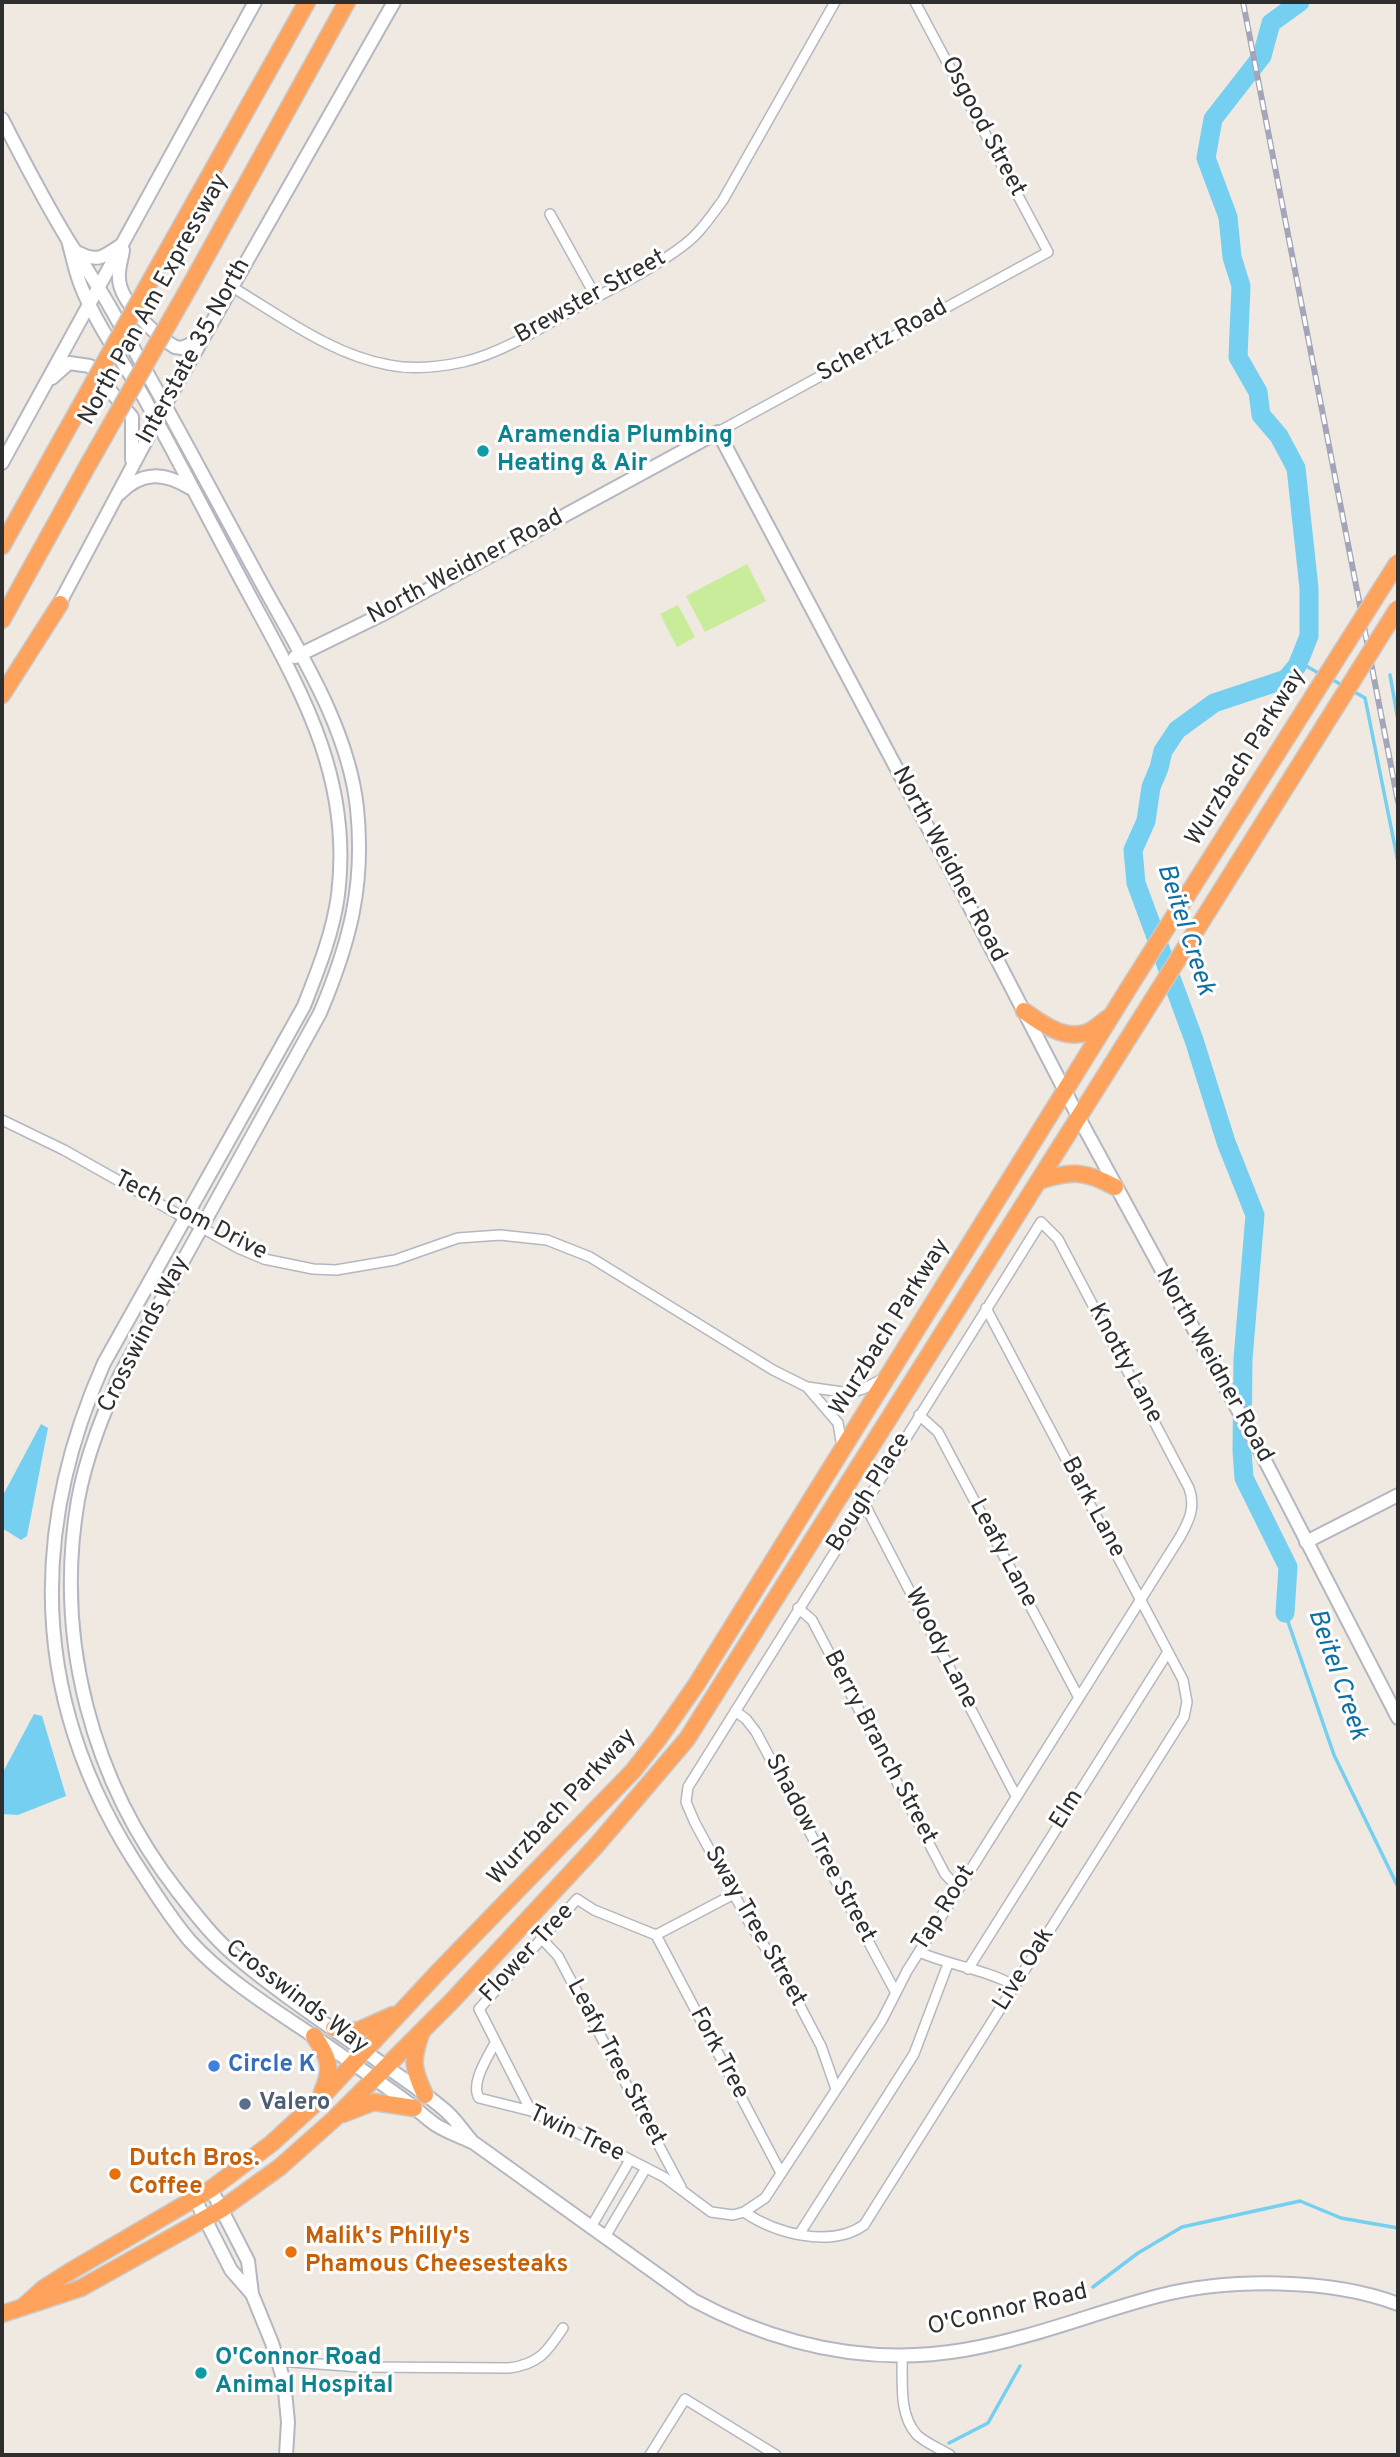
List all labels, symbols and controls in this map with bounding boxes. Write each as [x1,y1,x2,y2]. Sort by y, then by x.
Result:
street label: Osgood Street [933,52,1031,202]
street label: North Pan Am Expressway [74,169,236,431]
street label: Brewster Street [510,245,672,351]
street label: Interstate 35 North [132,254,258,450]
street label: Schertz Road [813,294,953,390]
place label: Aramendia Plumbing Heating & Air [497,423,733,479]
marker: Aramendia Plumbing Heating & Air [475,443,491,459]
street label: North Weidner Road [363,504,569,632]
street label: Wurzbach Parkway [1181,664,1313,852]
street label: North Weidner Road [884,762,1012,968]
water label: Beitel Creek [1148,860,1220,1000]
street label: Tech Com Drive [109,1166,271,1268]
street label: Wurzbach Parkway [825,1234,957,1422]
street label: Crosswinds Way [93,1252,197,1418]
street label: North Weidner Road [1148,1264,1278,1468]
street label: Knotty Lane [1080,1299,1168,1429]
street label: Bough Place [822,1428,918,1558]
street label: Bark Lane [1054,1453,1130,1563]
street label: Leafy Lane [961,1495,1043,1613]
street label: Woody Lane [897,1584,983,1714]
water label: Beitel Creek [1299,1605,1373,1745]
street label: Berry Branch Street [816,1646,942,1850]
street label: Wurzbach Parkway [483,1723,643,1893]
street label: Shadow Tree Street [757,1750,881,1948]
street label: Elm [1045,1785,1091,1835]
street label: Sway Tree Street [697,1842,811,2012]
street label: Tap Root [907,1861,983,1957]
street label: Flower Tree [475,1899,581,2009]
street label: Live Oak [988,1923,1062,2017]
street label: Crosswinds Way [219,1935,373,2061]
street label: Leafy Tree Street [559,1975,671,2151]
street label: Fork Tree [682,2003,754,2105]
place label: Circle K [228,2052,316,2080]
marker: Circle K [206,2058,222,2074]
place label: Valero [259,2090,330,2118]
marker: Valero [237,2096,253,2112]
street label: Twin Tree [524,2100,628,2170]
place label: Dutch Bros. Coffee [129,2146,260,2202]
marker: Dutch Bros. Coffee [107,2166,123,2182]
place label: Malik's Philly's Phamous Cheesesteaks [305,2224,568,2280]
marker: Malik's Philly's Phamous Cheesesteaks [283,2244,299,2260]
street label: O'Connor Road [925,2279,1091,2343]
place label: O'Connor Road Animal Hospital [215,2345,393,2401]
marker: O'Connor Road Animal Hospital [193,2365,209,2381]

